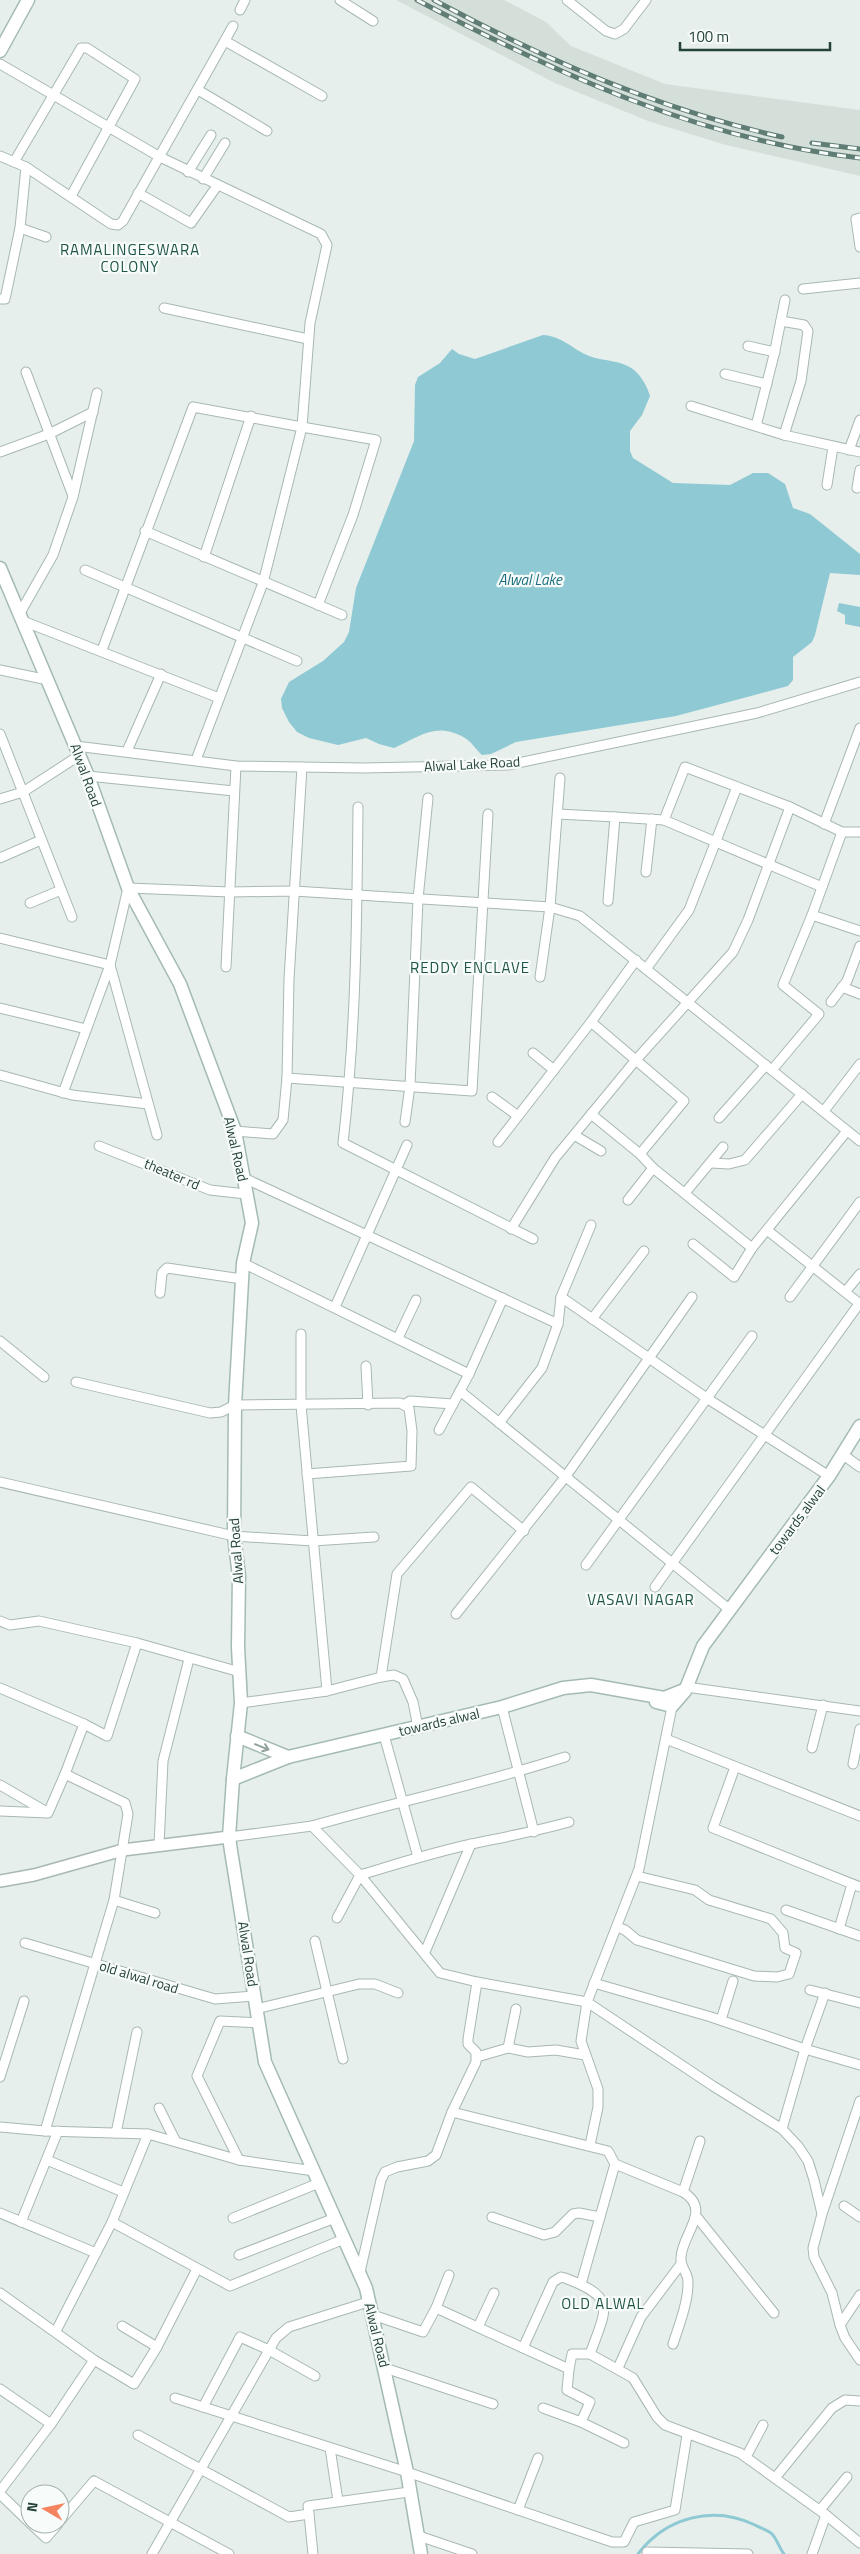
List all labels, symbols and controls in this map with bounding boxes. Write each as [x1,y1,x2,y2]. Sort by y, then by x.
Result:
scale bar [680,20,830,52]
text: 100 m [688,25,729,48]
district label: RAMALINGESWARA COLONY [60,238,200,278]
water label: Alwal Lake [498,568,563,591]
street label: Alwal Road [65,740,108,809]
street label: Alwal Lake Road [423,750,521,777]
district label: REDDY ENCLAVE [410,956,530,979]
street label: Alwal Road [219,1114,254,1183]
street label: theater rd [141,1152,203,1195]
street label: towards alwal [763,1480,830,1559]
street label: Alwal Road [223,1517,248,1585]
district label: VASAVI NAGAR [587,1588,695,1611]
street label: towards alwal [396,1702,481,1741]
one-way arrow [254,1743,269,1752]
street label: Alwal Road [233,1920,264,1988]
street label: old alwal road [97,1955,181,1999]
district label: OLD ALWAL [561,2292,645,2315]
street label: Alwal Road [359,2300,396,2369]
north arrow [20,2484,70,2534]
text: N [21,2500,43,2513]

